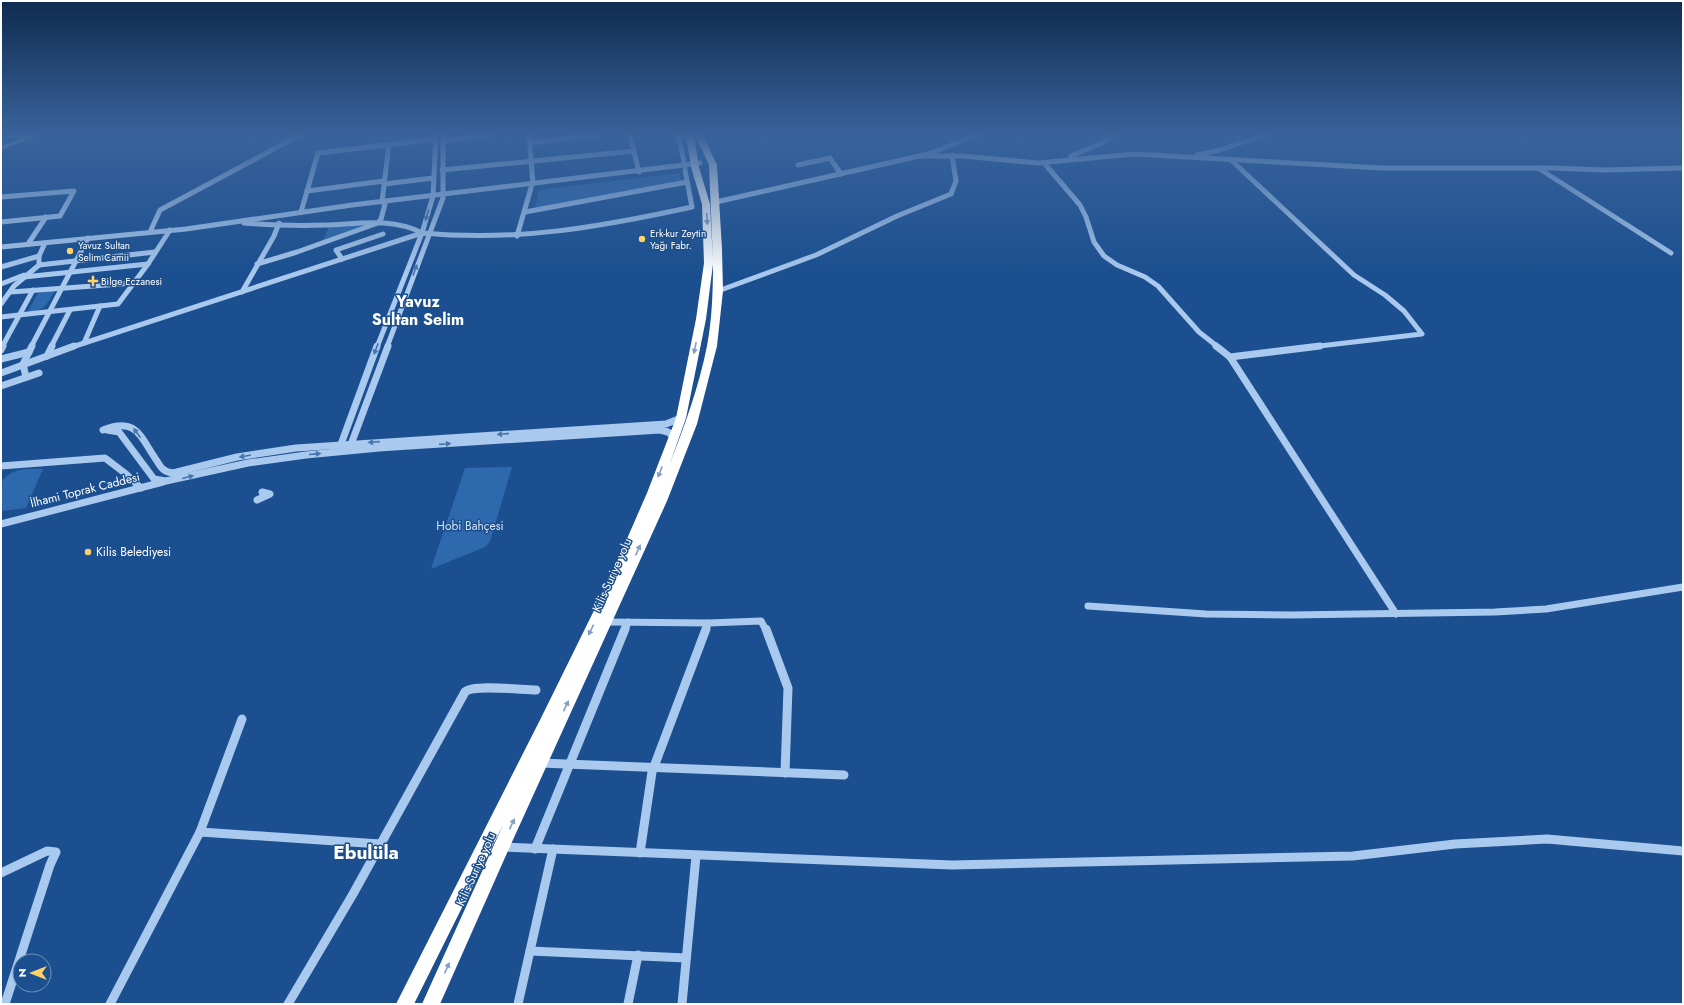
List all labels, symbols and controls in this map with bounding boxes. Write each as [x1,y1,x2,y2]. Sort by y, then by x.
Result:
one-way arrow [424,209,430,221]
one-way arrow [704,213,710,226]
place label: Erk-kur Zeytin Yağı Fabr. [650,226,706,253]
marker: Erk-kur Zeytin Yağı Fabr. [637,234,647,244]
place label: Yavuz Sultan Selim Camii [78,238,130,265]
marker: Yavuz Sultan Selim Camii [65,246,75,256]
one-way arrow [413,264,419,276]
place label: Bilge Eczanesi [101,274,162,289]
marker: Bilge Eczanesi [88,276,98,286]
district label: Yavuz Sultan Selim [372,290,464,331]
one-way arrow [692,341,698,354]
one-way arrow [372,344,378,356]
one-way arrow [133,427,141,438]
one-way arrow [497,430,509,437]
one-way arrow [368,438,380,445]
one-way arrow [439,441,452,447]
one-way arrow [309,451,321,458]
one-way arrow [238,453,251,459]
one-way arrow [657,467,663,479]
street label: İlhami Toprak Caddesi [28,468,142,512]
one-way arrow [182,474,194,480]
park label: Hobi Bahçesi [436,517,504,535]
street label: Kilis-Suriye yolu [588,535,636,615]
place label: Kilis Belediyesi [96,543,171,561]
one-way arrow [635,544,641,556]
marker: Kilis Belediyesi [83,547,93,557]
one-way arrow [588,624,594,635]
one-way arrow [563,701,569,712]
one-way arrow [509,818,515,830]
street label: Kilis-Suriye yolu [452,829,500,909]
district label: Ebulüla [333,839,399,866]
north arrow [12,953,52,993]
one-way arrow [444,963,450,974]
text: N [14,969,30,977]

